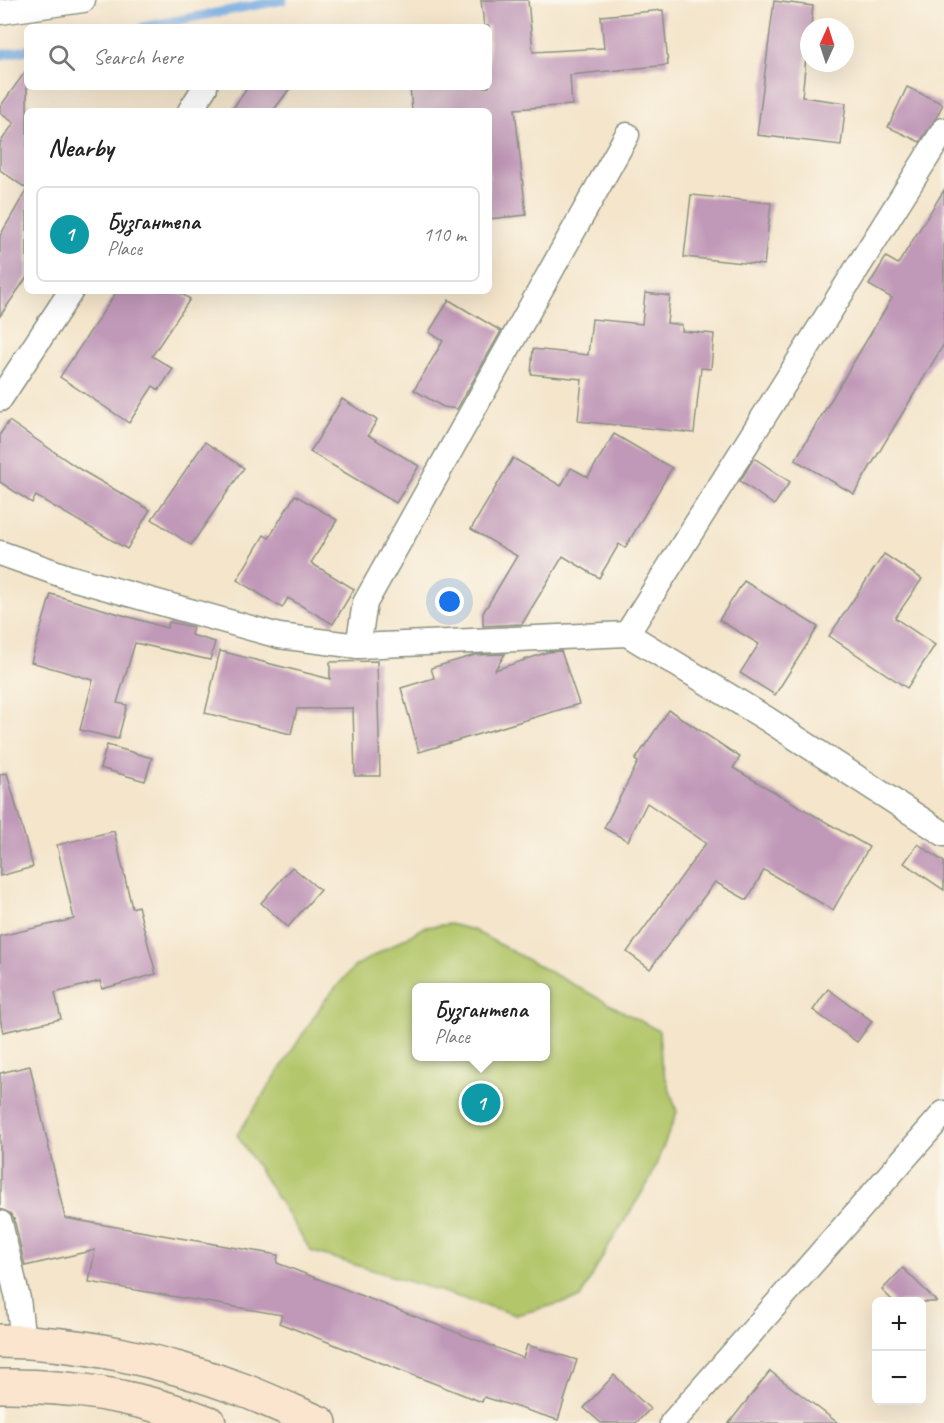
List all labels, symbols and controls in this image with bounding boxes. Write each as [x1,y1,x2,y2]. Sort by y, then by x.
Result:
north arrow [800,18,854,72]
search box [24,24,492,90]
icon: search [45,41,78,74]
text: Search here [93,43,183,71]
text: Nearby [48,131,113,164]
text: Бузгантепа [107,208,200,236]
text: 1 [65,222,74,247]
text: 110 m [423,222,466,247]
text: Place [107,236,142,261]
your location [435,587,464,616]
popup [412,983,550,1061]
text: Бузгантепа [435,996,527,1024]
text: Place [435,1024,470,1049]
pin: 1 [462,1080,500,1126]
map controls [872,1297,926,1405]
button: + [872,1297,926,1351]
button: − [872,1351,926,1405]

